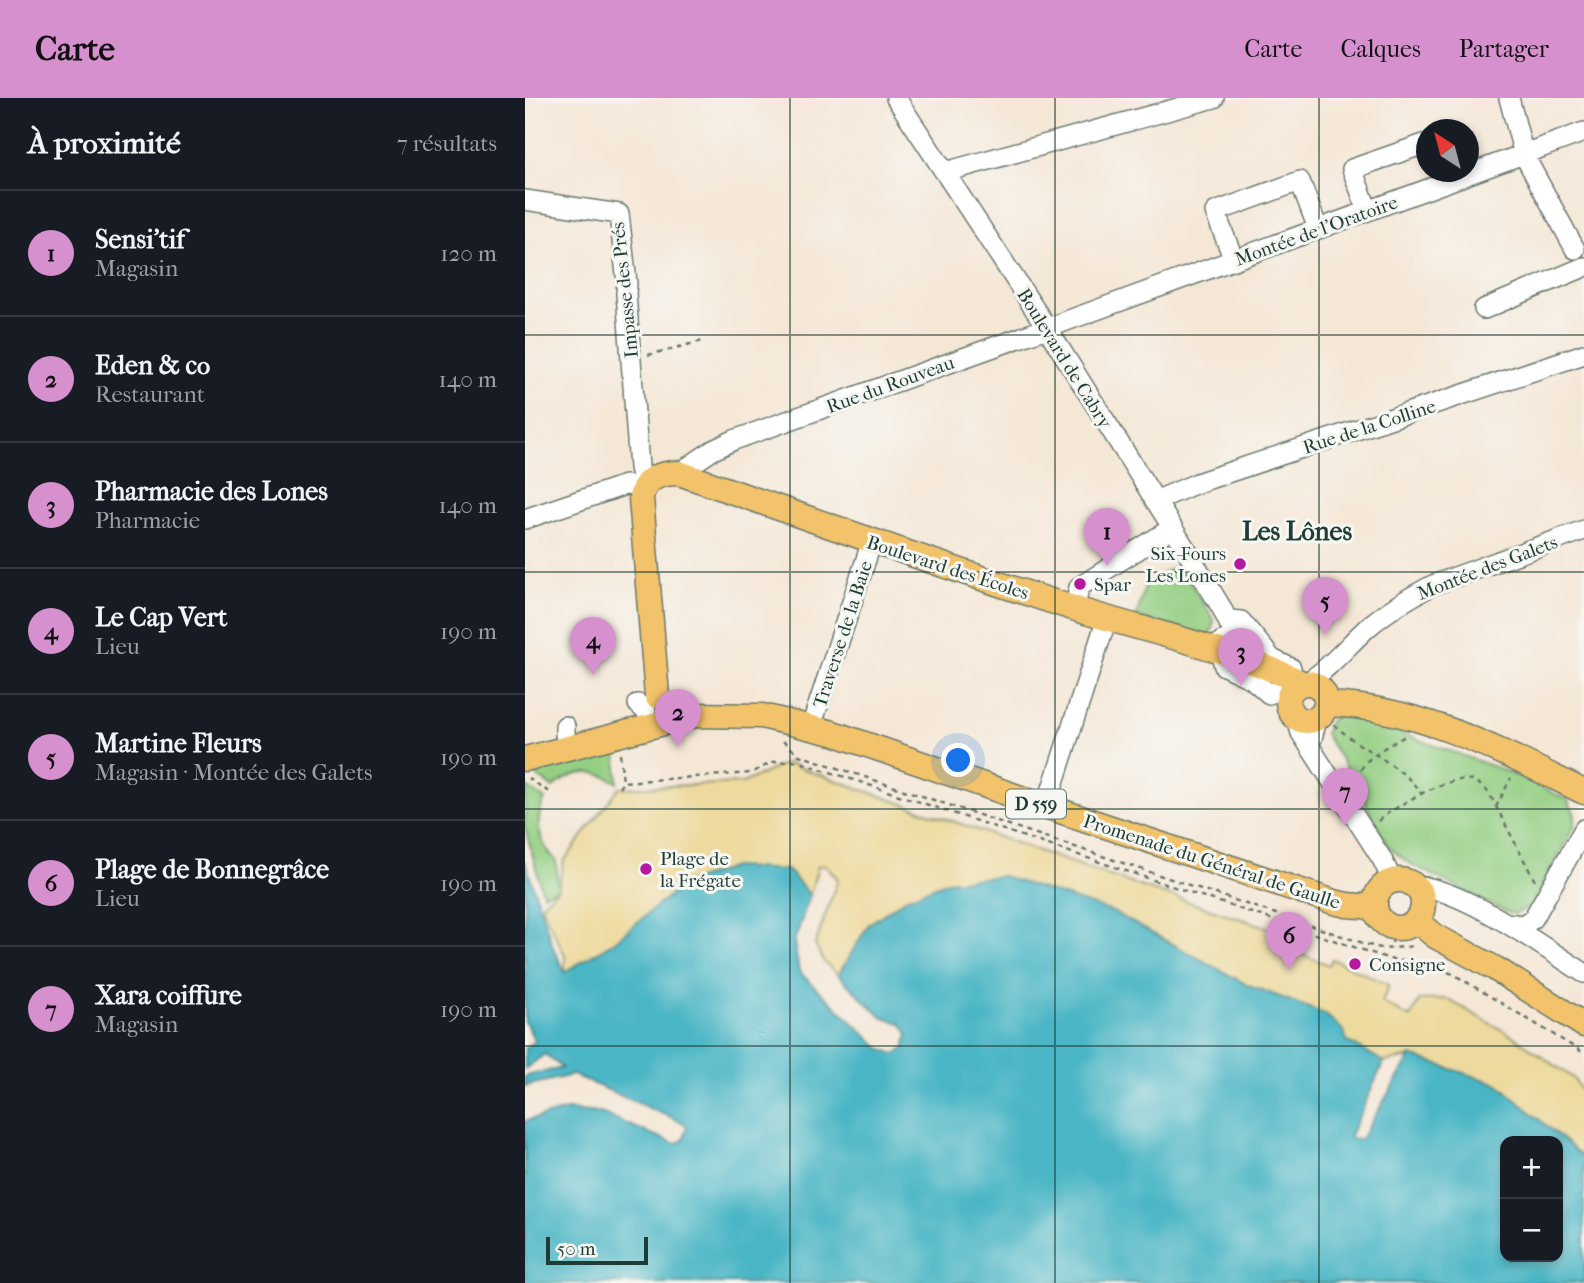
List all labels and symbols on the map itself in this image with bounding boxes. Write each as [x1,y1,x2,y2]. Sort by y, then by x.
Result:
north arrow [1416,119,1479,182]
street label: Montée de l'Oratoire [1232,191,1401,271]
street label: Impasse des Prés [607,221,643,359]
street label: Boulevard de Cabry [1012,285,1117,433]
street label: Rue du Rouveau [823,352,957,418]
street label: Rue de la Colline [1300,395,1438,459]
pin: 1 [1084,508,1130,566]
district label: Les Lônes [1242,516,1352,547]
street label: Boulevard des Écoles [864,531,1031,605]
street label: Montée des Galets [1414,531,1561,605]
place label: Six-Fours Les Lones [1146,543,1226,587]
marker: Six-Fours Les Lones [1232,556,1248,572]
street label: Traverse de la Baie [809,558,877,711]
place label: Spar [1094,574,1132,596]
marker: Spar [1072,576,1088,592]
pin: 5 [1302,577,1348,635]
pin: 4 [570,617,616,675]
pin: 3 [1218,628,1264,686]
pin: 2 [655,689,701,747]
your location [941,743,975,777]
pin: 7 [1322,768,1368,826]
road number: D 559 [1006,790,1066,818]
street label: Promenade du Général de Gaulle [1081,810,1343,914]
place label: Plage de la Frégate [659,848,741,892]
marker: Plage de la Frégate [638,861,654,877]
pin: 6 [1266,912,1312,970]
place label: Consigne [1369,954,1445,976]
marker: Consigne [1347,956,1363,972]
scale bar [546,1234,647,1266]

